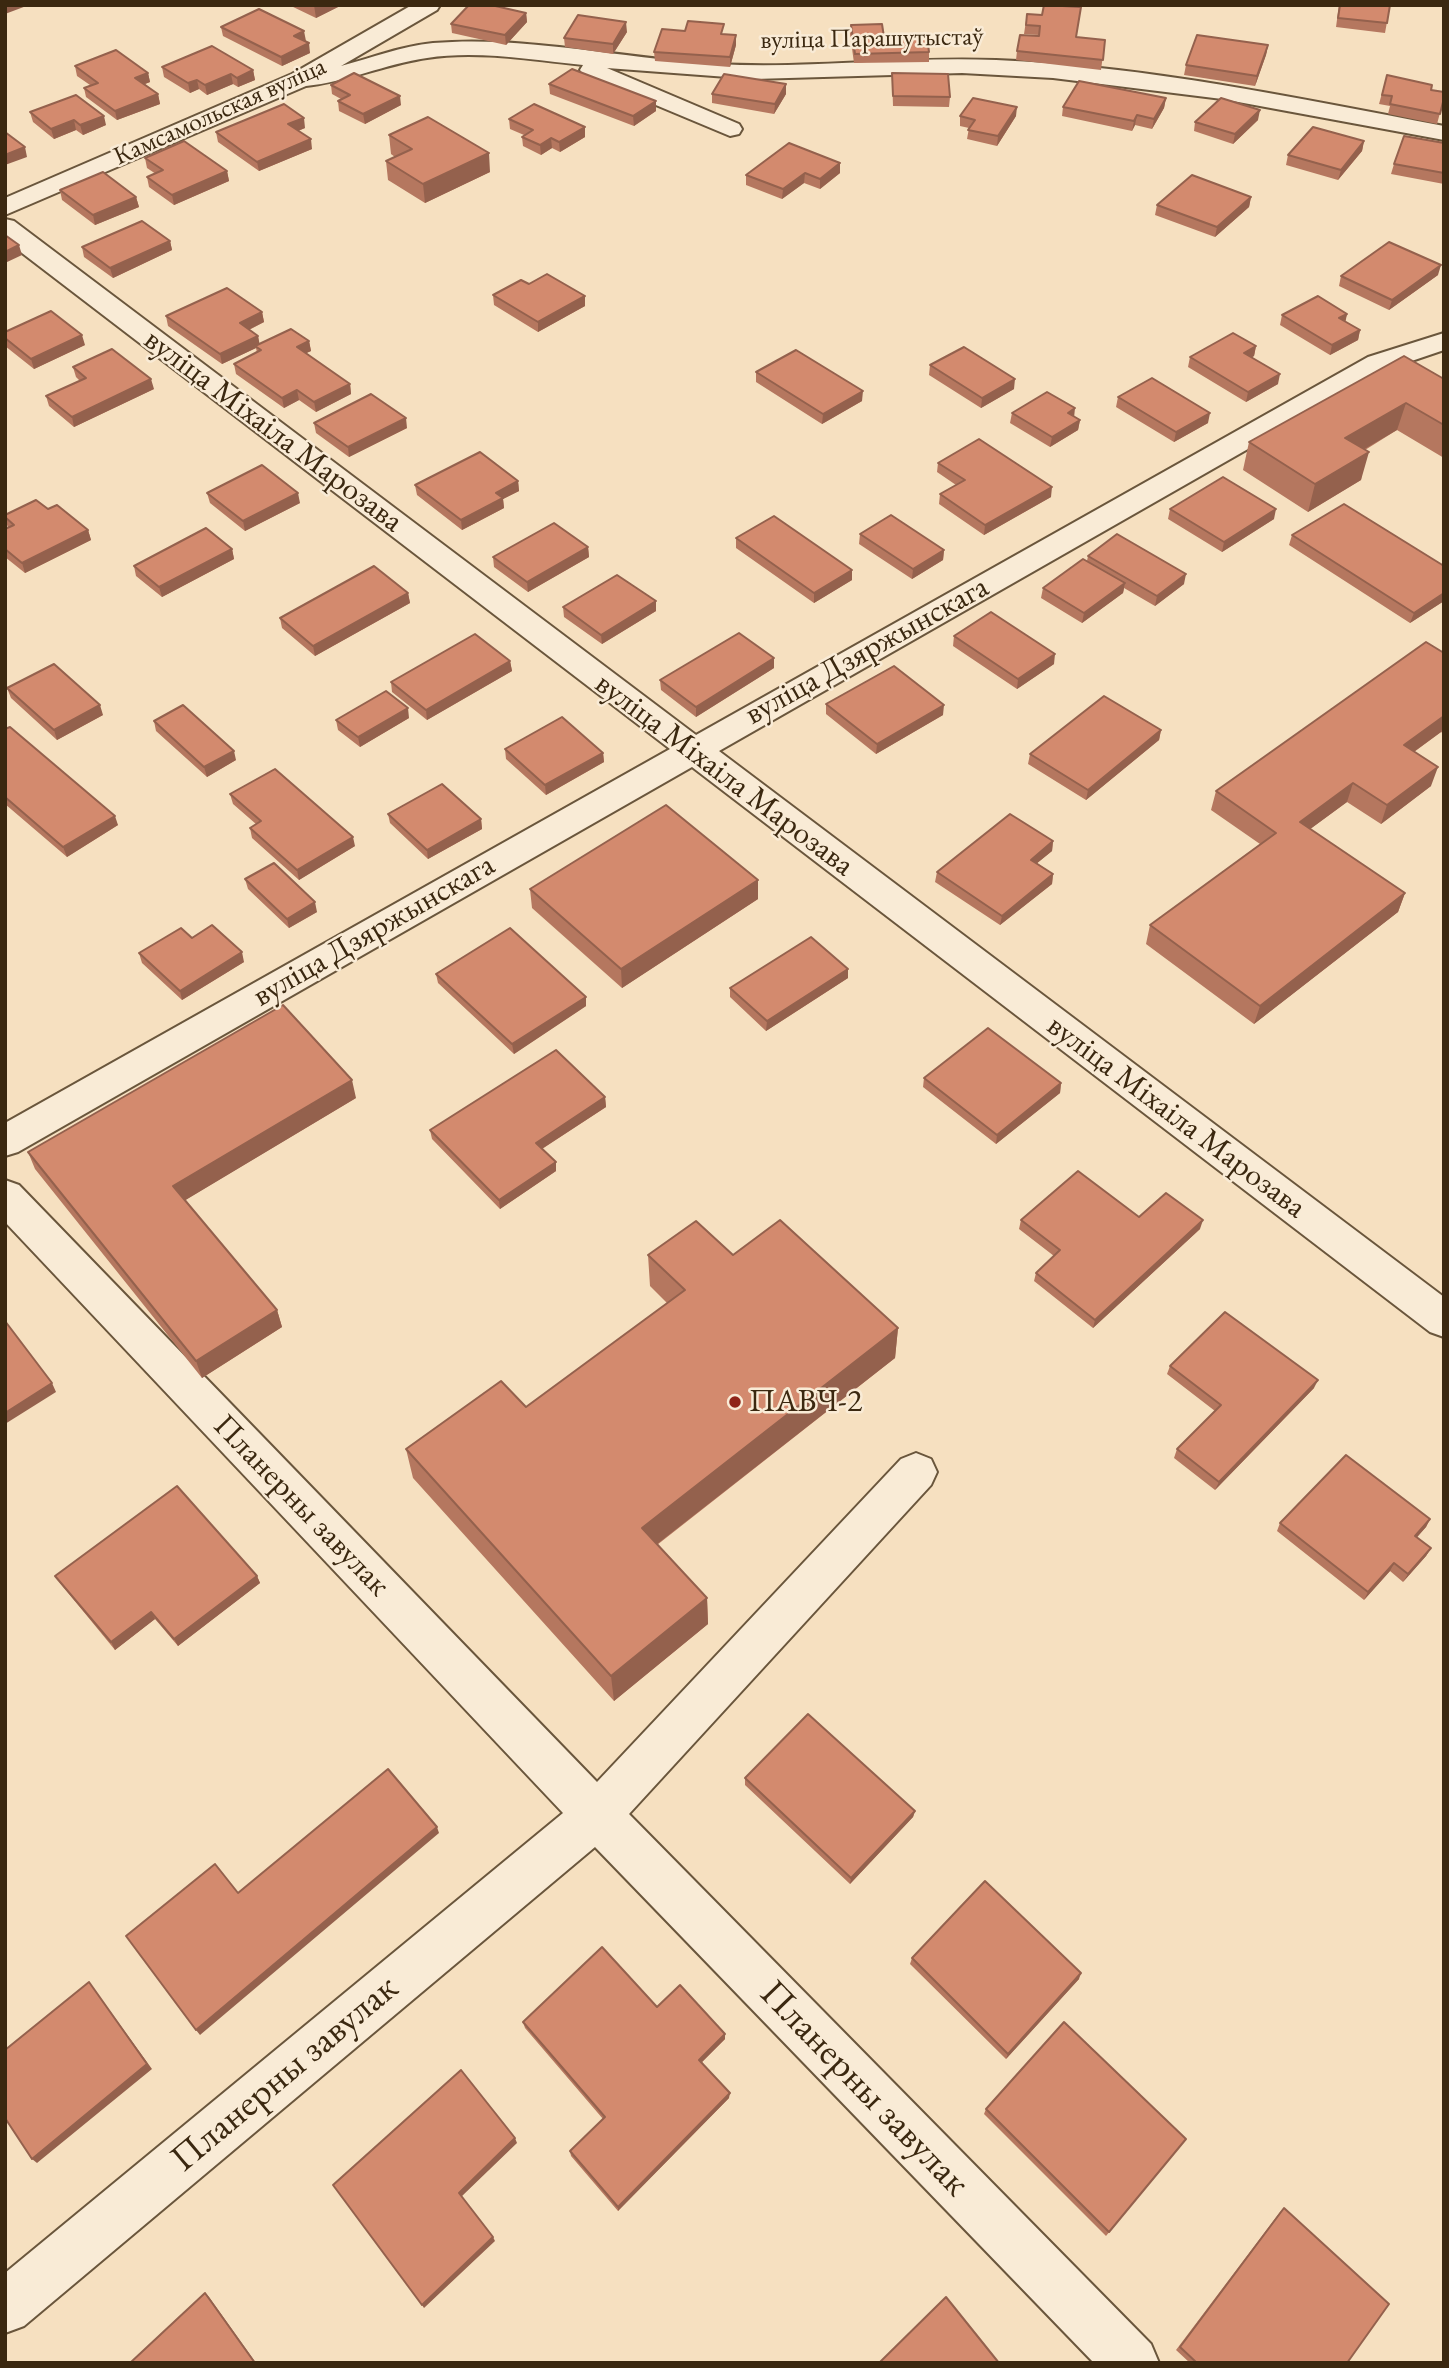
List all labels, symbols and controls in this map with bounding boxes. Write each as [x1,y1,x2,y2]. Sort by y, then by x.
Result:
street label: вуліца Парашутыстаў [760,21,984,57]
street label: Камсамольская вуліца [109,51,331,173]
street label: вуліца Міхаіла Марозава [136,321,410,541]
street label: вуліца Дзяржынскага [738,568,996,734]
street label: вуліца Міхаіла Марозава [587,665,861,885]
street label: вуліца Дзяржынскага [246,846,502,1016]
street label: вуліца Міхаіла Марозава [1039,1007,1313,1227]
place label: ПАВЧ-2 [749,1383,862,1421]
marker: ПАВЧ-2 [727,1394,743,1410]
street label: Планерны завулак [205,1407,397,1605]
street label: Планерны завулак [162,1966,408,2182]
street label: Планерны завулак [750,1972,978,2206]

